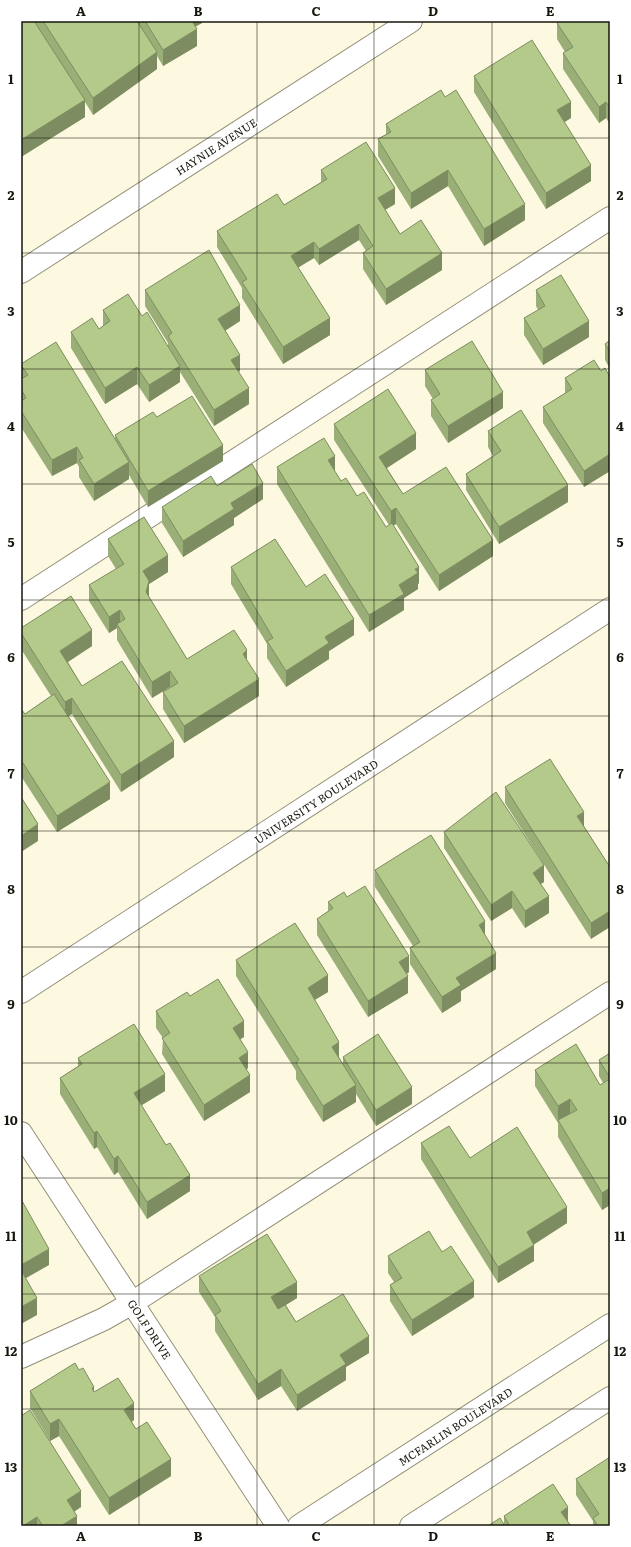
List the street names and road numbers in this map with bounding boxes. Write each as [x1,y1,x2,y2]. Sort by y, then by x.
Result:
street label: HAYNIE AVENUE [172,114,260,178]
street label: UNIVERSITY BOULEVARD [251,755,381,847]
street label: GOLF DRIVE [125,1296,175,1362]
street label: MCFARLIN BOULEVARD [395,1383,515,1469]

